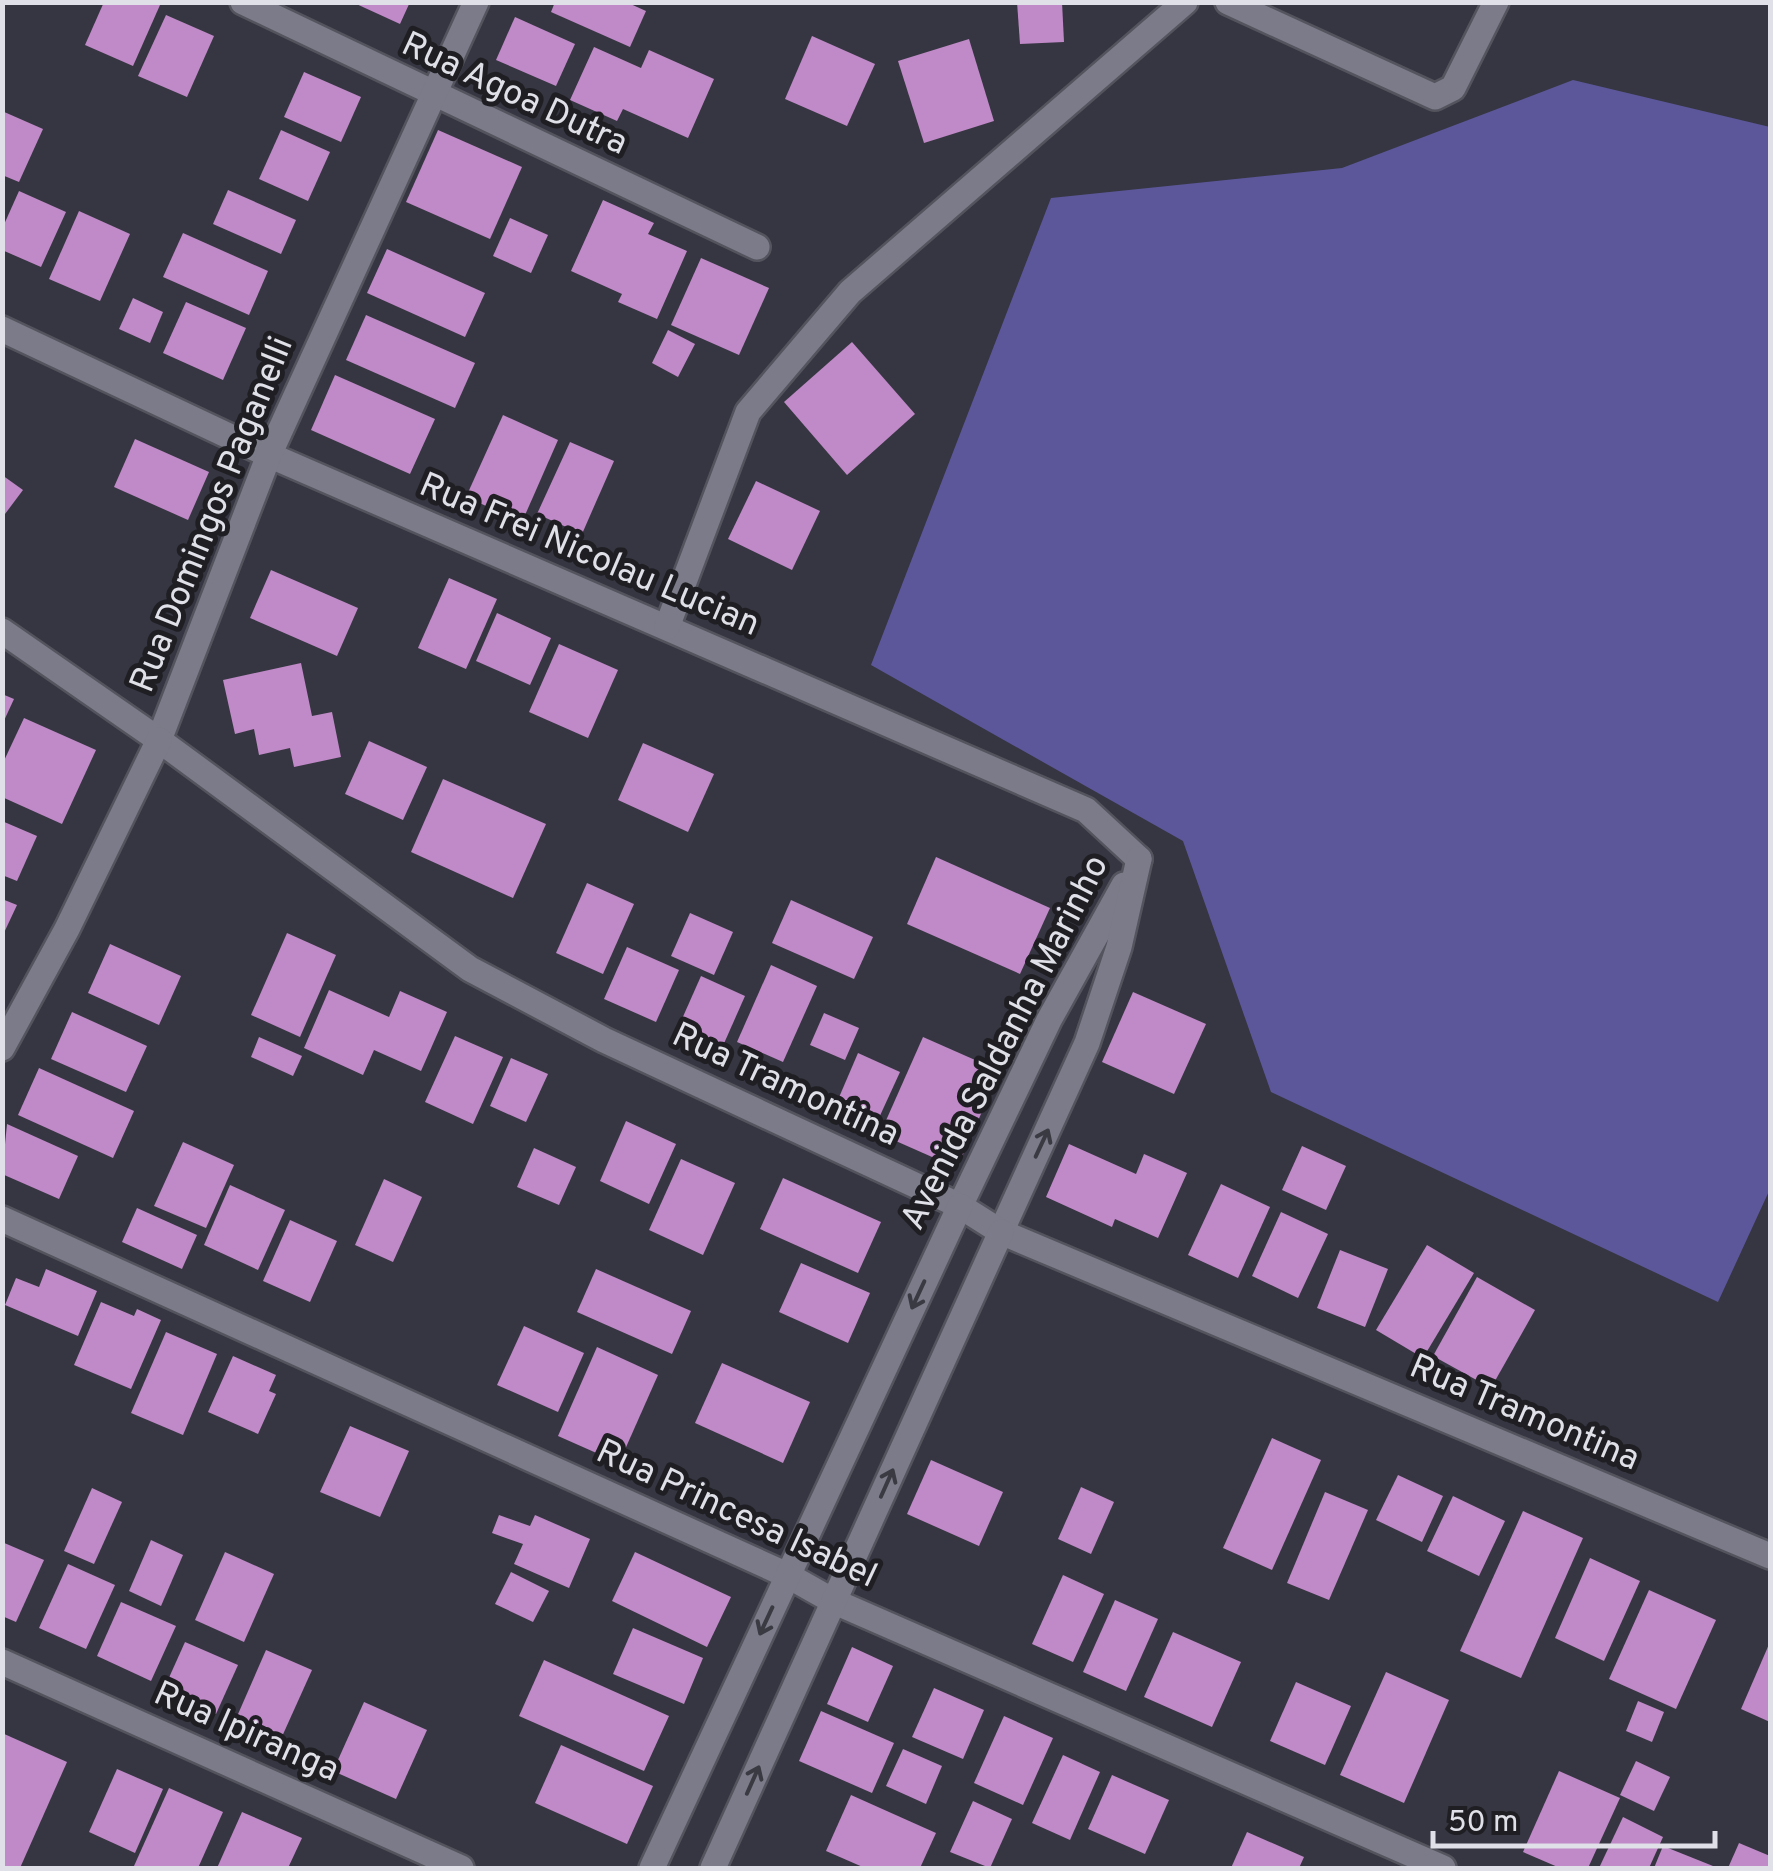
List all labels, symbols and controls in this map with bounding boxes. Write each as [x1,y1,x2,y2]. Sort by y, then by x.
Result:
street label: Rua Agoa Dutra [394,23,634,167]
street label: Rua Domingos Paganelli [121,331,305,699]
street label: Rua Frei Nicolau Lucian [412,464,766,648]
street label: Avenida Saldanha Marinho [892,848,1120,1238]
street label: Rua Tramontina [664,1014,906,1158]
one-way arrow [1033,1129,1052,1159]
one-way arrow [908,1279,927,1309]
street label: Rua Tramontina [1402,1346,1646,1482]
street label: Rua Princesa Isabel [589,1431,883,1599]
one-way arrow [878,1469,897,1499]
one-way arrow [755,1605,774,1635]
street label: Rua Ipiranga [146,1673,346,1793]
one-way arrow [745,1765,763,1796]
scale bar [1433,1786,1716,1848]
text: 50 m [1448,1805,1518,1842]

